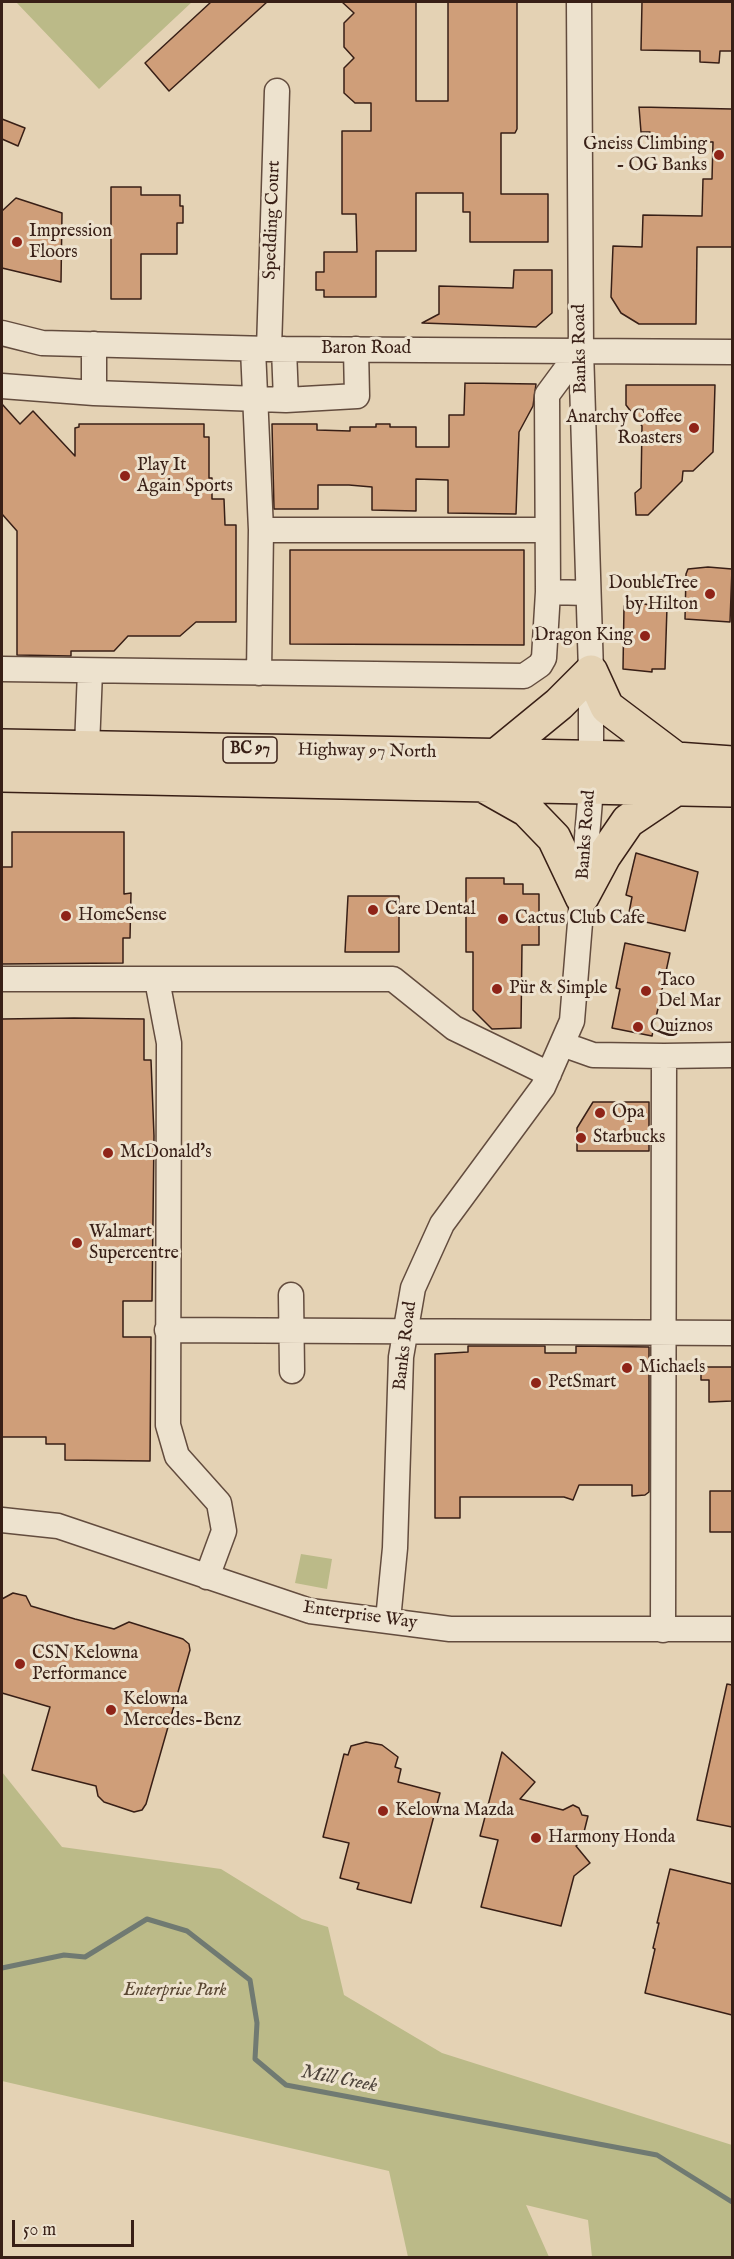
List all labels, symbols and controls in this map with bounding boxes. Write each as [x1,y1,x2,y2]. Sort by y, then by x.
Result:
place label: Gneiss Climbing - OG Banks [583,134,707,176]
marker: Gneiss Climbing - OG Banks [712,148,726,162]
street label: Spedding Court [260,160,286,280]
place label: Impression Floors [29,221,112,264]
marker: Impression Floors [10,235,24,249]
street label: Banks Road [569,304,593,394]
street label: Baron Road [321,338,411,360]
place label: Anarchy Coffee Roasters [566,407,682,450]
marker: Anarchy Coffee Roasters [687,421,701,435]
place label: Play It Again Sports [137,455,233,498]
marker: Play It Again Sports [118,469,132,483]
place label: DoubleTree by Hilton [608,573,698,616]
marker: DoubleTree by Hilton [703,587,717,601]
place label: Dragon King [534,625,633,647]
marker: Dragon King [638,629,652,643]
road number: BC 97 [223,737,277,763]
street label: Highway 97 North [297,740,437,764]
street label: Banks Road [573,789,601,881]
place label: Care Dental [385,899,476,921]
marker: Care Dental [366,903,380,917]
place label: HomeSense [78,905,167,927]
place label: Cactus Club Cafe [515,908,645,930]
marker: HomeSense [59,909,73,923]
marker: Cactus Club Cafe [496,912,510,926]
place label: Taco Del Mar [658,970,721,1012]
place label: Pür & Simple [509,978,607,1000]
marker: Pür & Simple [490,982,504,996]
marker: Taco Del Mar [639,984,653,998]
place label: Quiznos [650,1016,713,1038]
marker: Quiznos [631,1020,645,1034]
place label: Opa [612,1102,644,1124]
marker: Opa [593,1106,607,1120]
place label: Starbucks [593,1127,665,1149]
marker: Starbucks [574,1131,588,1145]
place label: McDonald's [120,1142,212,1164]
marker: McDonald's [101,1146,115,1160]
place label: Walmart Supercentre [89,1222,179,1264]
marker: Walmart Supercentre [70,1236,84,1250]
street label: Banks Road [390,1300,422,1392]
place label: Michaels [639,1357,705,1379]
marker: Michaels [620,1361,634,1375]
place label: PetSmart [548,1372,616,1394]
marker: PetSmart [529,1376,543,1390]
street label: Enterprise Way [301,1597,419,1635]
place label: CSN Kelowna Performance [32,1643,138,1686]
marker: CSN Kelowna Performance [13,1657,27,1671]
place label: Kelowna Mercedes-Benz [123,1689,241,1732]
marker: Kelowna Mercedes-Benz [104,1703,118,1717]
place label: Kelowna Mazda [395,1800,514,1822]
marker: Kelowna Mazda [376,1804,390,1818]
place label: Harmony Honda [548,1827,675,1849]
marker: Harmony Honda [529,1831,543,1845]
park label: Enterprise Park [123,1980,227,2002]
water label: Mill Creek [299,2061,379,2099]
scale bar [15,2208,136,2246]
text: 50 m [23,2219,56,2242]

